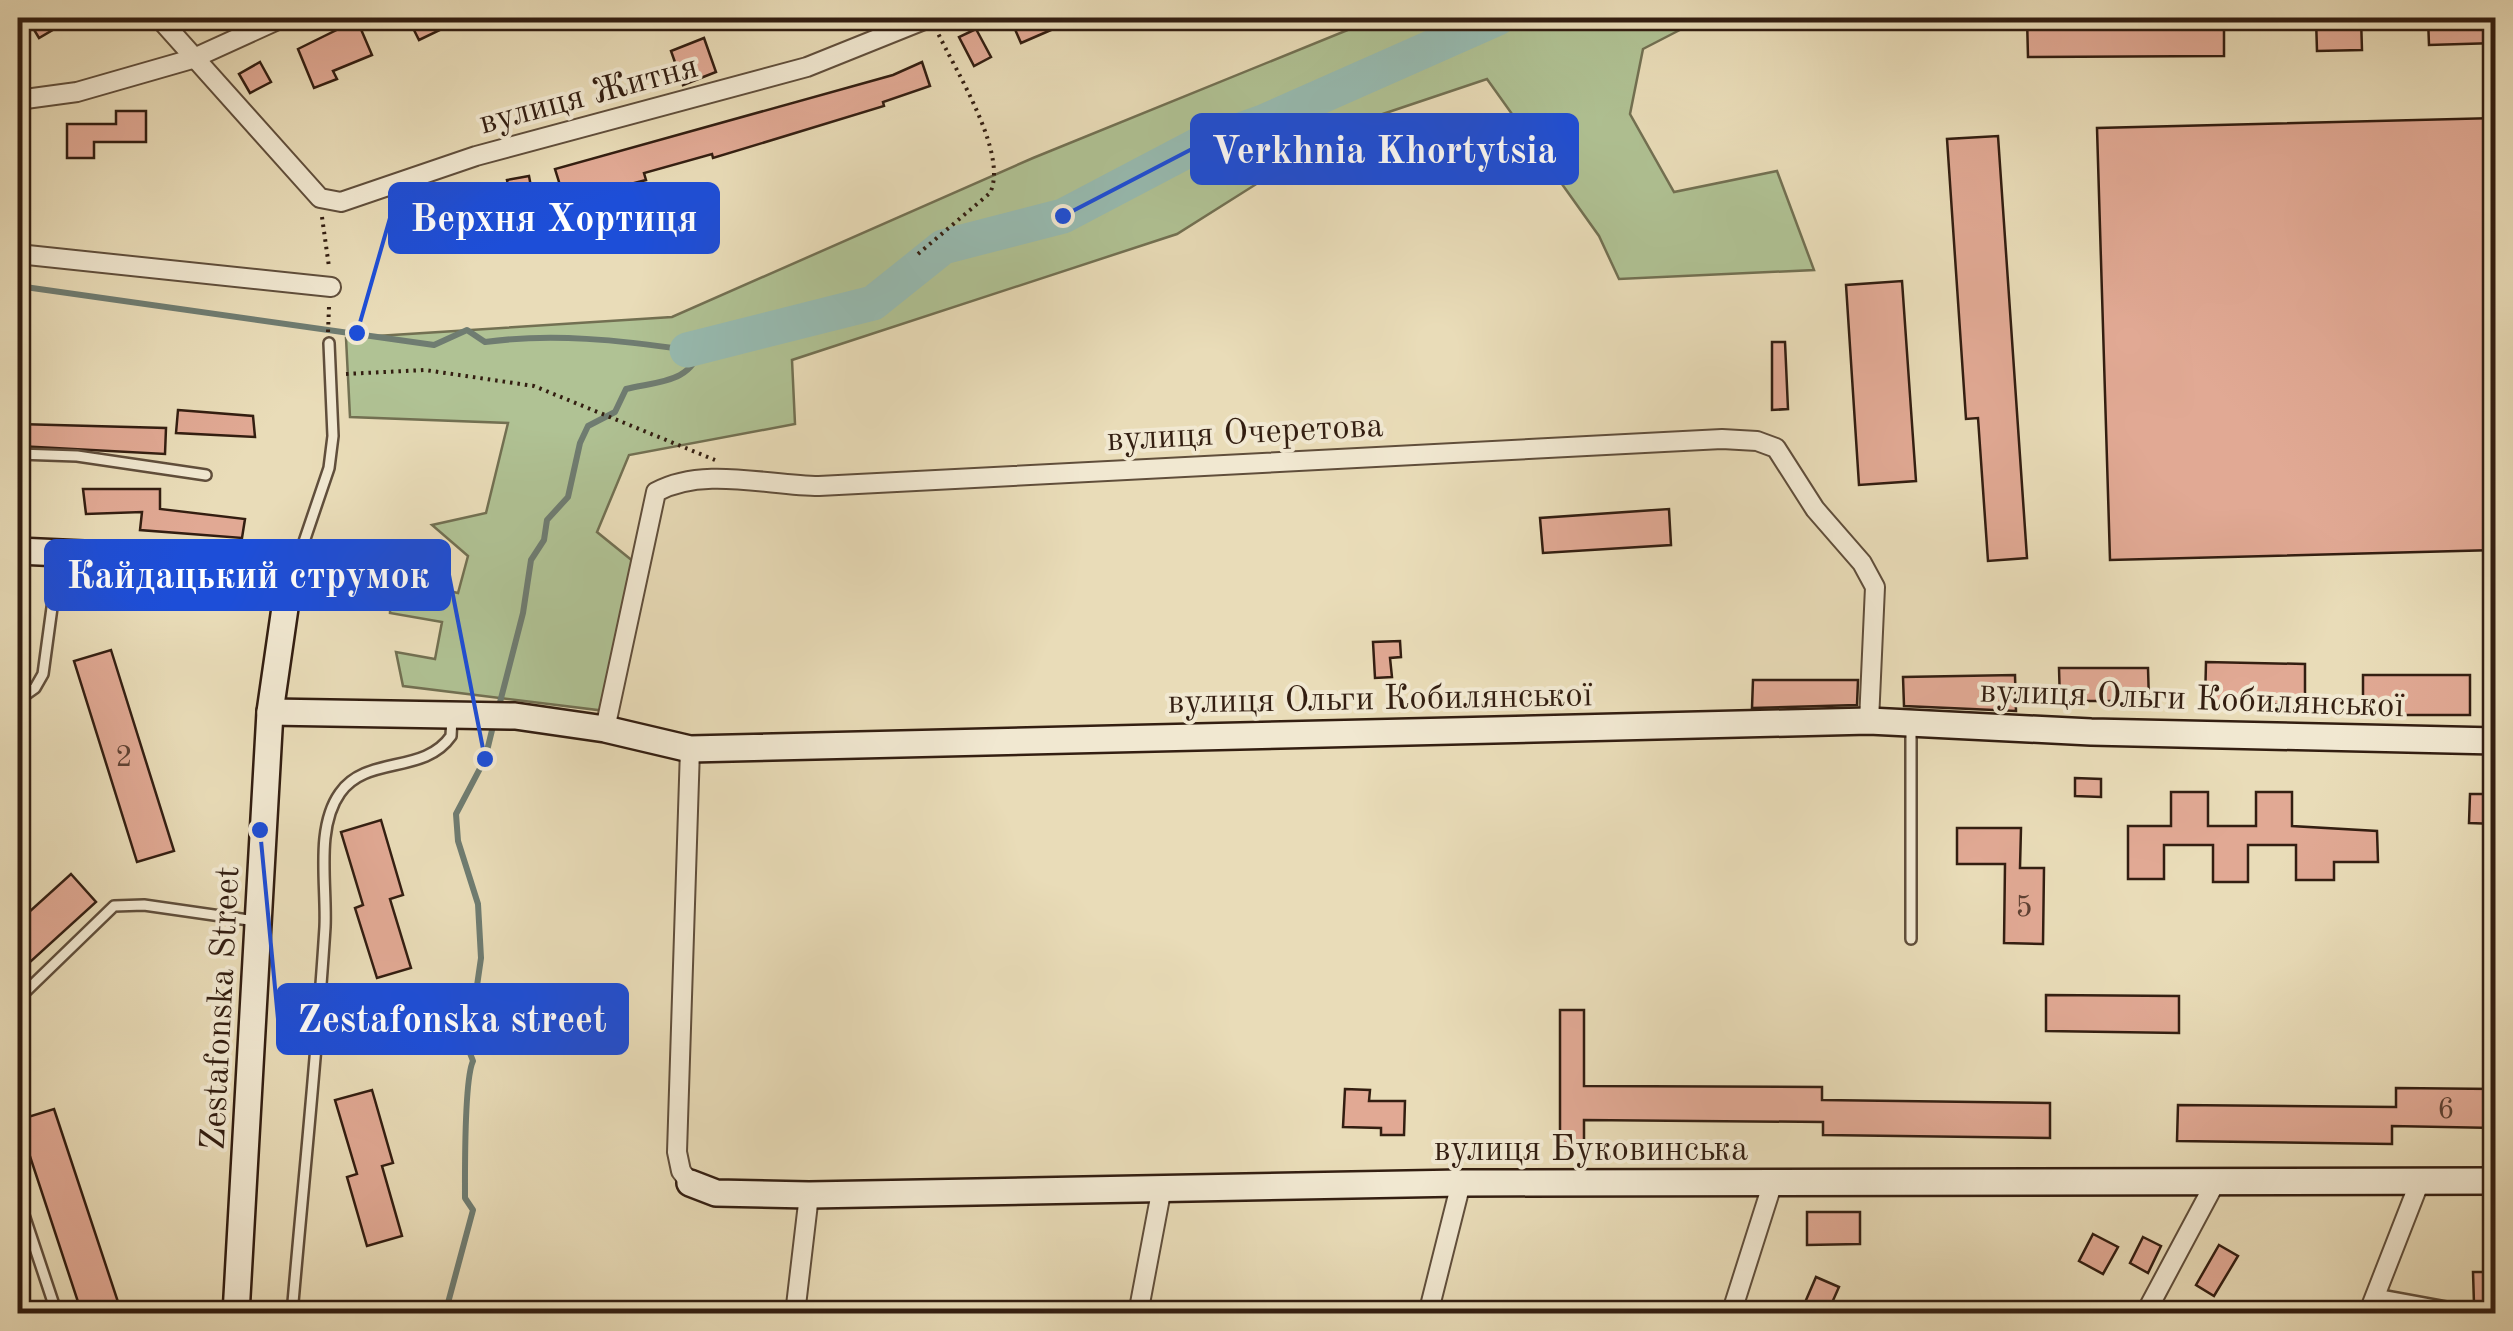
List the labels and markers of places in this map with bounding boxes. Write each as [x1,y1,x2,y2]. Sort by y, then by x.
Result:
callout: Verkhnia Khortytsia [1192,115,1577,183]
callout: Верхня Хортиця [390,184,718,252]
callout: Кайдацький струмок [46,541,449,609]
callout: Zestafonska street [278,985,627,1053]

